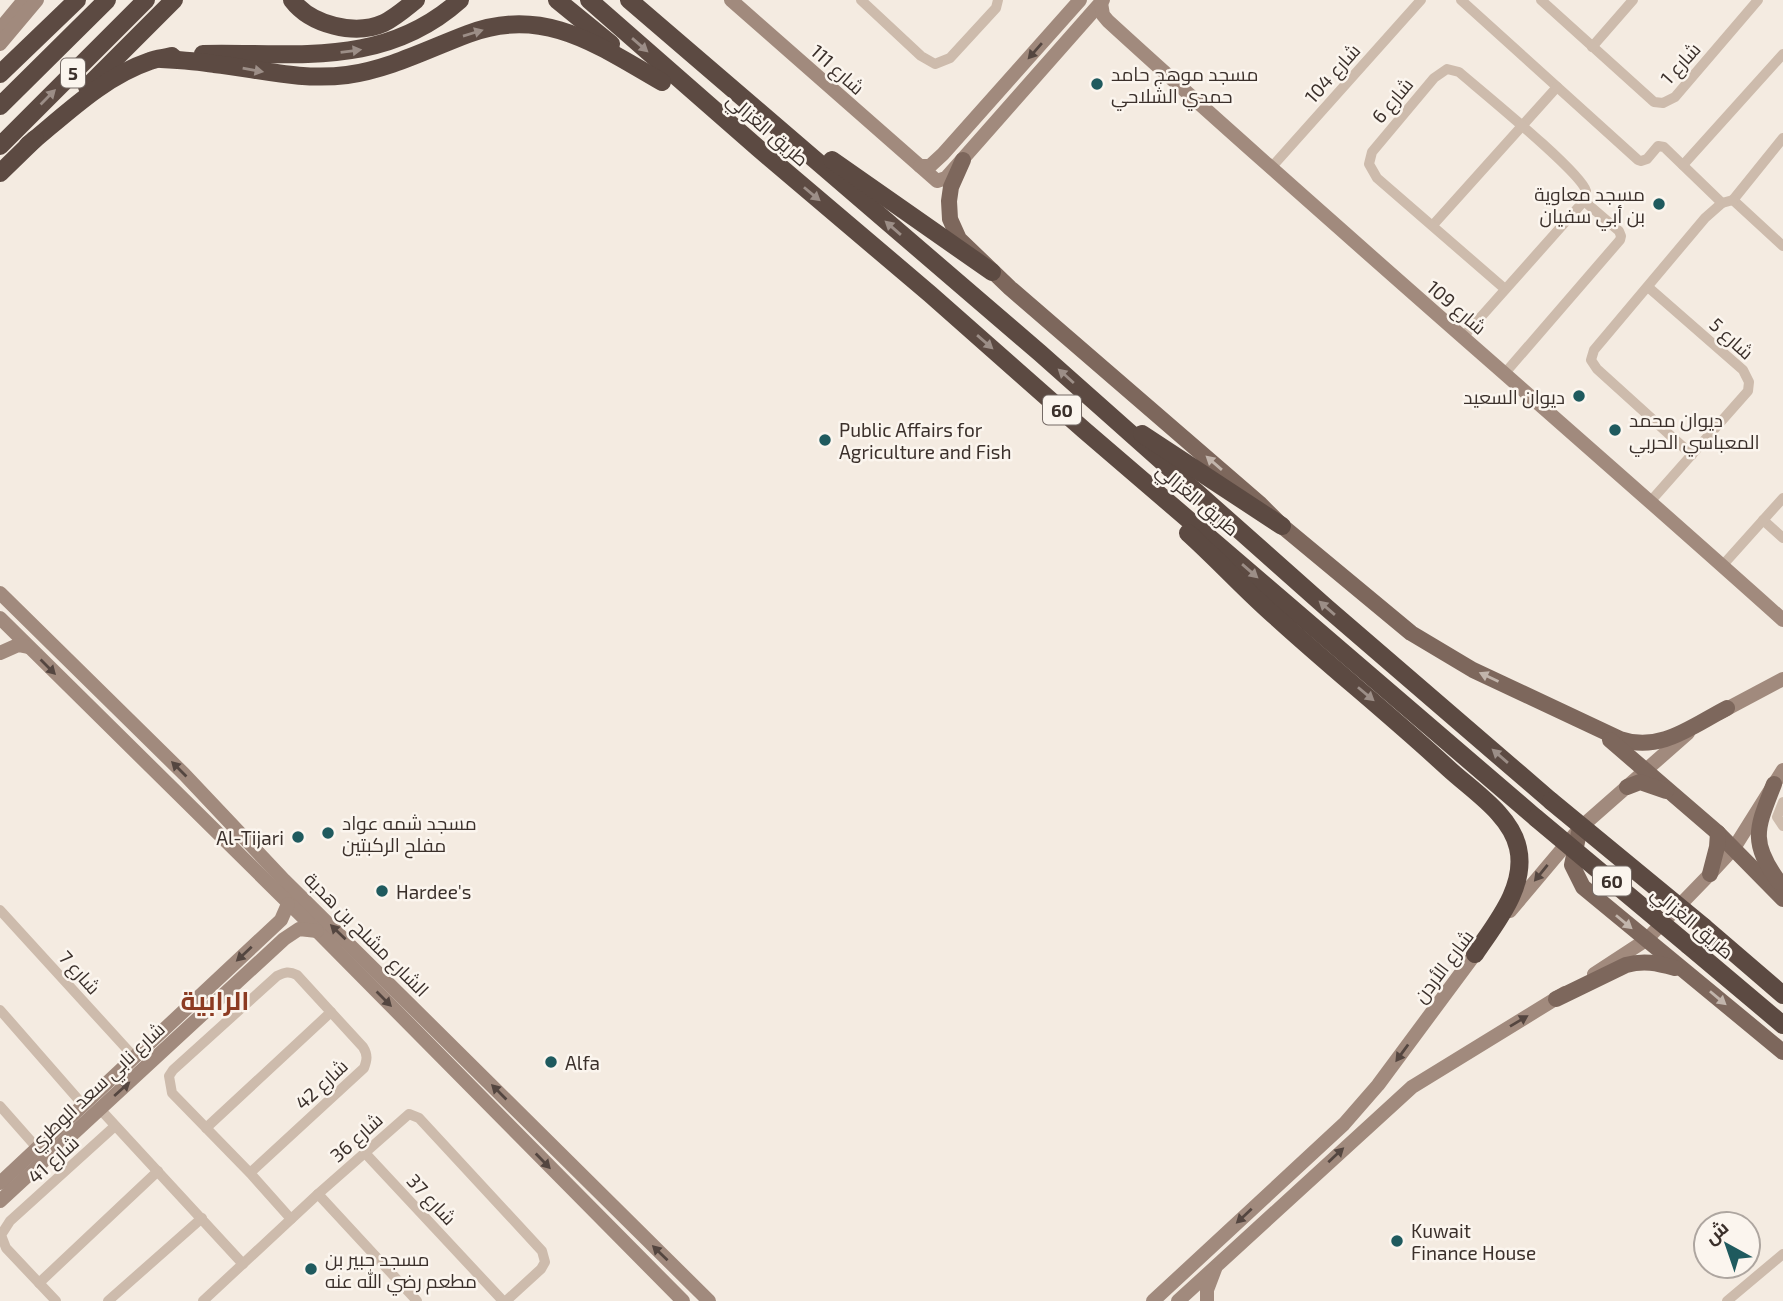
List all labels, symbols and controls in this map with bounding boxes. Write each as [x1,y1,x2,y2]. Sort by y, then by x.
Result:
one-way arrow [462,27,483,37]
one-way arrow [631,37,649,53]
street label: شارع 1 [1655,37,1707,91]
street label: شارع 111 [805,39,869,101]
street label: شارع 104 [1299,39,1367,109]
one-way arrow [1027,42,1043,59]
one-way arrow [340,45,362,56]
road number: 5 [61,58,85,88]
place label: مسجد موهج حامد حمدي الشلاحي [1111,62,1258,111]
one-way arrow [242,65,264,76]
street label: شارع 6 [1367,73,1420,129]
marker: مسجد موهج حامد حمدي الشلاحي [1089,76,1105,92]
street label: طريق الغزالي [720,87,813,174]
one-way arrow [40,89,57,106]
place label: مسجد معاوية بن أبي سفيان [1534,182,1645,231]
one-way arrow [804,186,821,201]
marker: مسجد معاوية بن أبي سفيان [1651,196,1667,212]
one-way arrow [885,220,902,236]
street label: شارع 109 [1421,275,1491,341]
street label: شارع 5 [1703,312,1759,366]
one-way arrow [976,334,994,350]
one-way arrow [1057,369,1074,384]
place label: ديوان السعيد [1463,385,1565,409]
marker: ديوان السعيد [1571,388,1587,404]
road number: 60 [1043,396,1081,424]
place label: ديوان محمد المعباسي الحربي [1629,408,1760,457]
place label: Public Affairs for Agriculture and Fish [839,418,1012,463]
marker: ديوان محمد المعباسي الحربي [1607,422,1623,438]
marker: Public Affairs for Agriculture and Fish [817,432,833,448]
one-way arrow [1205,456,1222,471]
street label: طريق الغزالي [1150,458,1244,543]
one-way arrow [1241,563,1258,578]
one-way arrow [1319,601,1336,616]
one-way arrow [39,658,56,674]
one-way arrow [1479,671,1499,683]
one-way arrow [1357,686,1374,701]
one-way arrow [1491,748,1509,764]
one-way arrow [170,761,187,778]
place label: مسجد شمه عواد مفلح الركبتين [342,811,477,859]
marker: مسجد شمه عواد مفلح الركبتين [320,825,336,841]
place label: Al-Tijari [216,826,284,849]
marker: Al-Tijari [290,829,306,845]
one-way arrow [1533,863,1548,881]
road number: 60 [1593,866,1631,896]
street label: الشارع مشلح بن هدبة [298,867,434,1003]
place label: Hardee's [396,880,471,903]
street label: طريق الغزالي [1645,881,1739,966]
marker: Hardee's [374,883,390,899]
one-way arrow [1616,914,1633,929]
one-way arrow [330,924,347,940]
street label: شارع الأردن [1408,925,1480,1009]
street label: شارع 7 [52,945,106,1001]
one-way arrow [236,946,253,962]
district label: الرابية [181,984,249,1016]
one-way arrow [1709,990,1727,1006]
one-way arrow [375,991,392,1008]
one-way arrow [1510,1015,1529,1027]
street label: شارع نابي سعد الوطري [23,1017,172,1158]
one-way arrow [1395,1044,1409,1062]
place label: Alfa [565,1051,600,1074]
street label: شارع 42 [290,1054,354,1116]
marker: Alfa [543,1054,559,1070]
one-way arrow [113,1081,130,1097]
one-way arrow [491,1084,508,1101]
street label: شارع 36 [325,1108,389,1169]
street label: شارع 41 [23,1130,85,1190]
one-way arrow [1327,1147,1344,1163]
one-way arrow [535,1152,551,1169]
street label: شارع 37 [400,1169,461,1231]
one-way arrow [1236,1208,1253,1224]
north arrow [1692,1210,1762,1280]
text: ش [1699,1215,1733,1249]
place label: Kuwait Finance House [1411,1219,1536,1264]
marker: Kuwait Finance House [1389,1233,1405,1249]
one-way arrow [652,1246,669,1262]
place label: مسجد جبير بن مطعم رضي الله عنه [325,1247,477,1296]
marker: مسجد جبير بن مطعم رضي الله عنه [303,1261,319,1277]

